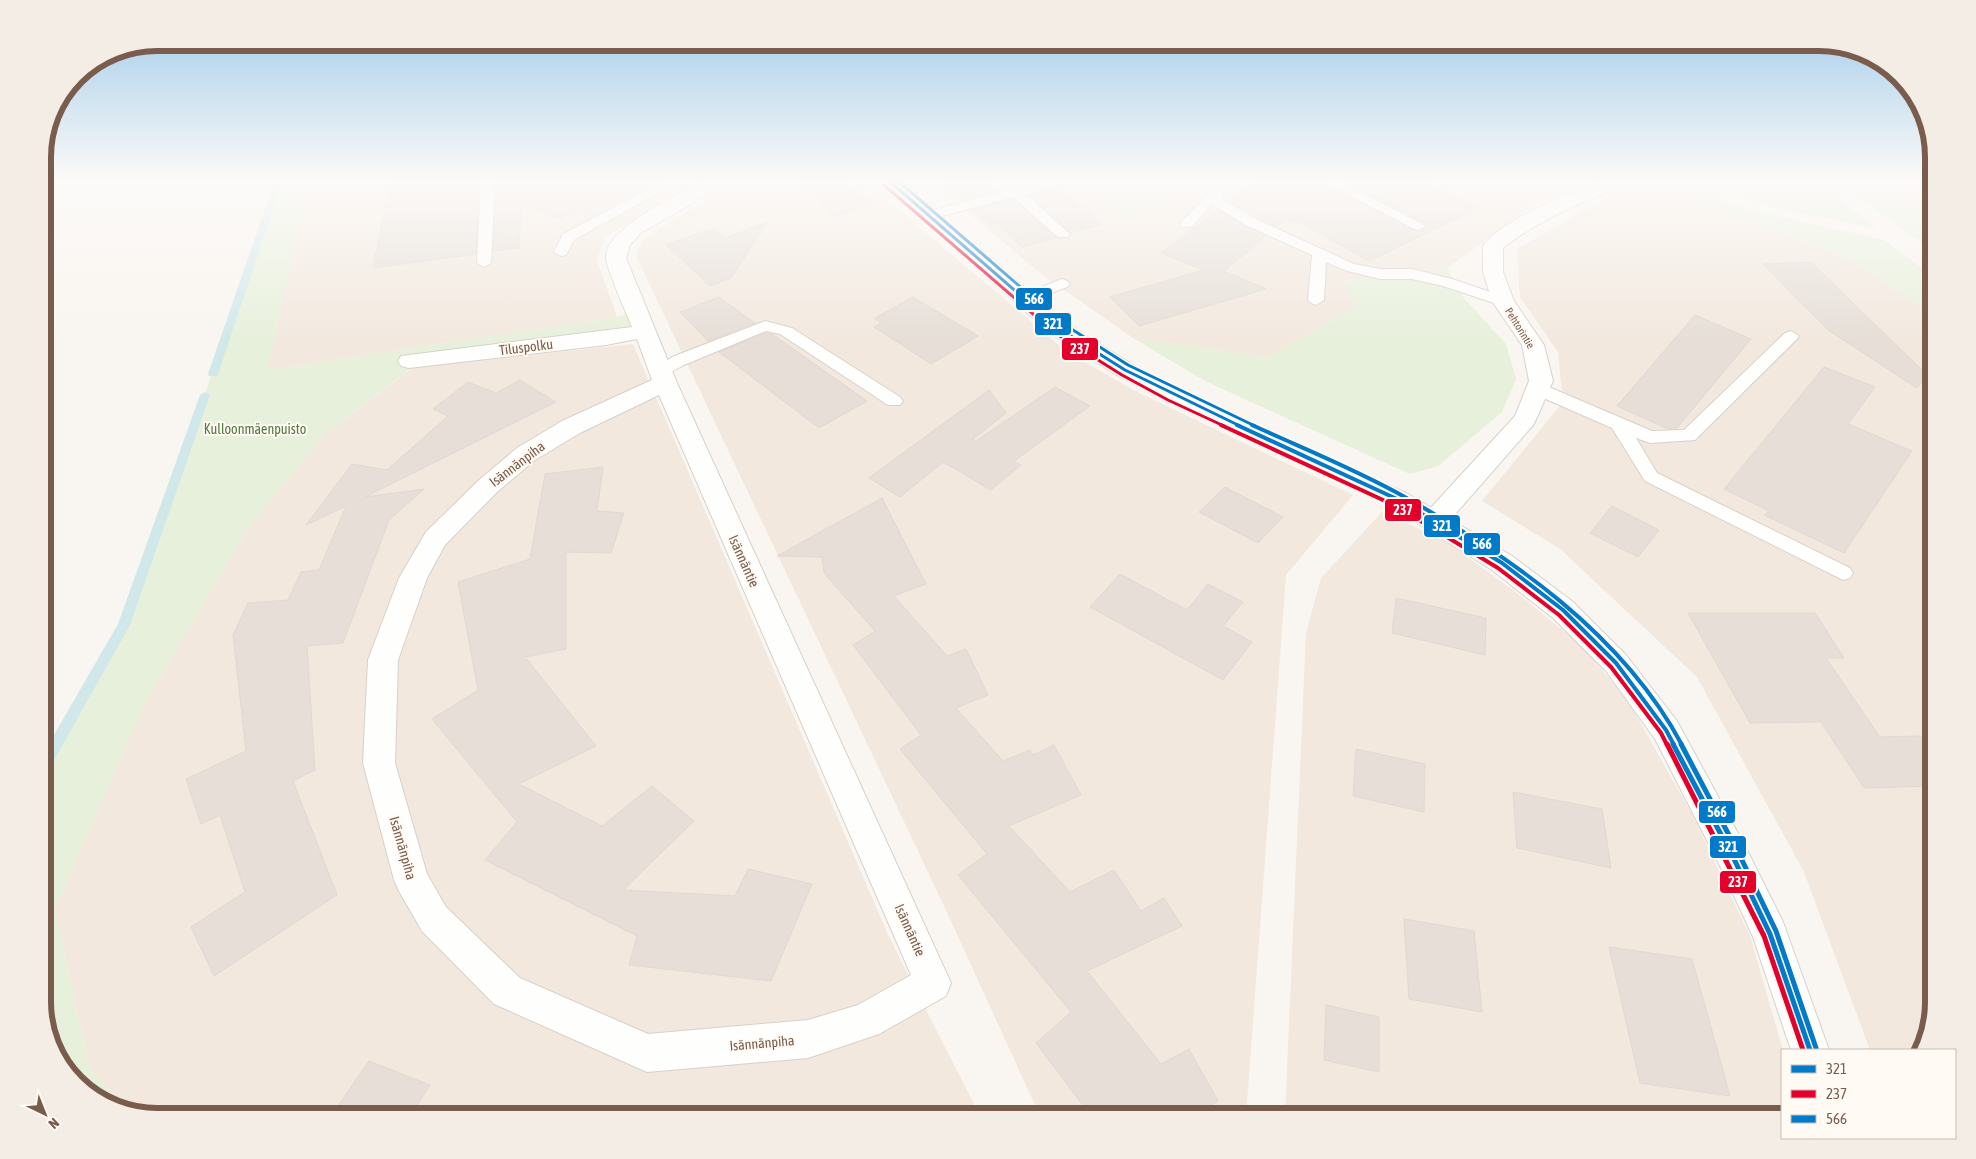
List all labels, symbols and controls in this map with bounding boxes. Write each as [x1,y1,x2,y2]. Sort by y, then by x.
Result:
line badge: 566 [1015,287,1053,311]
text: 566 [1024,291,1044,307]
street label: Pehtorintie [1503,305,1537,351]
line badge: 321 [1034,312,1072,336]
text: 321 [1043,316,1063,332]
street label: Tiluspolku [498,336,554,358]
line badge: 237 [1061,337,1099,361]
text: 237 [1070,341,1090,357]
park label: Kulloonmäenpuisto [204,421,306,437]
street label: Isännänpiha [486,438,548,490]
line badge: 237 [1384,498,1422,522]
text: 237 [1393,502,1413,518]
line badge: 321 [1423,514,1461,538]
text: 321 [1432,518,1452,534]
street label: Isännäntie [725,532,763,590]
line badge: 566 [1463,532,1501,556]
text: 566 [1472,536,1492,552]
line badge: 566 [1698,800,1736,824]
text: 566 [1707,804,1727,820]
street label: Isännänpiha [386,815,420,881]
line badge: 321 [1709,835,1747,859]
text: 321 [1718,839,1738,855]
line badge: 237 [1719,870,1757,894]
text: 237 [1728,874,1748,890]
street label: Isännäntie [891,901,929,959]
street label: Isännänpiha [729,1032,795,1054]
legend [1781,1049,1956,1139]
text: 321 [1826,1060,1847,1077]
text: 237 [1826,1085,1847,1102]
north arrow [20,1089,70,1139]
text: 566 [1826,1110,1847,1127]
text: N [45,1115,62,1132]

